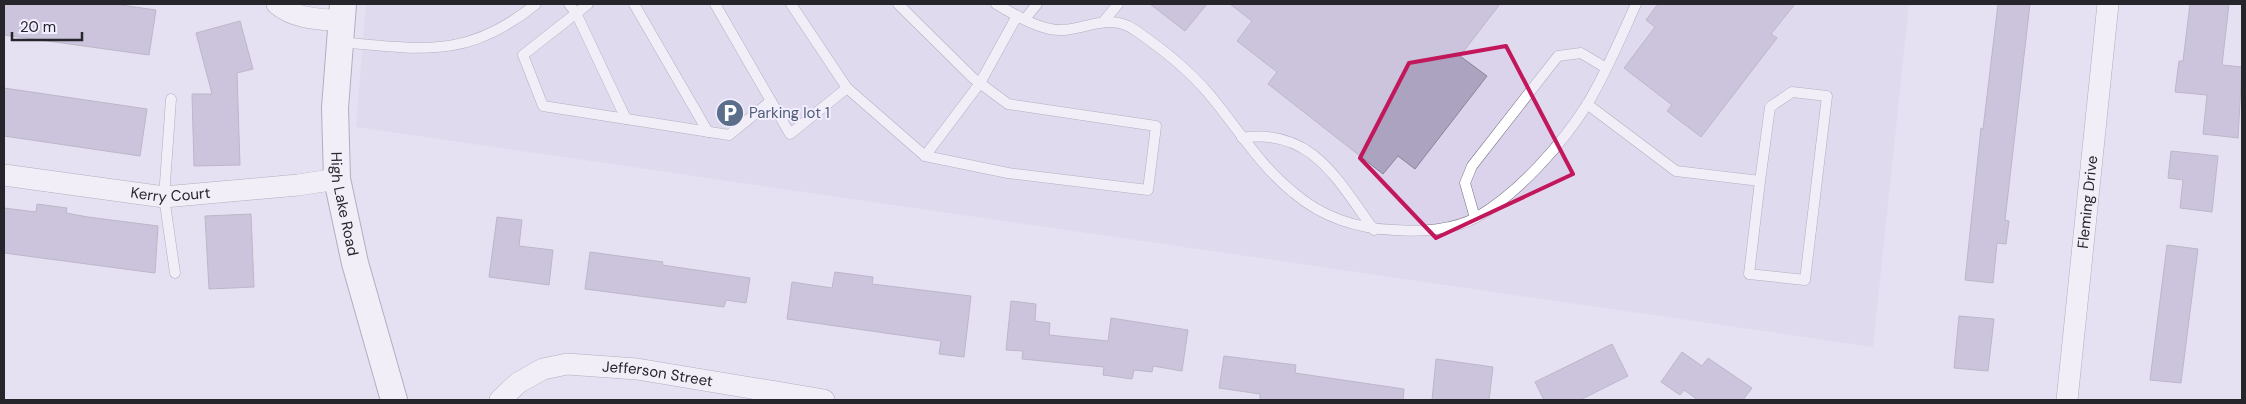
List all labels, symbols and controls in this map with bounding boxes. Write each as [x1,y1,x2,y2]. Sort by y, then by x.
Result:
scale bar [12,10,82,42]
text: 20 m [20,17,56,37]
parking icon: Parking lot 1 [715,98,745,128]
place label: Parking lot 1 [749,103,830,123]
street label: High Lake Road [326,152,363,258]
street label: Fleming Drive [2073,155,2102,250]
street label: Kerry Court [129,183,211,207]
street label: Jefferson Street [601,357,714,391]

